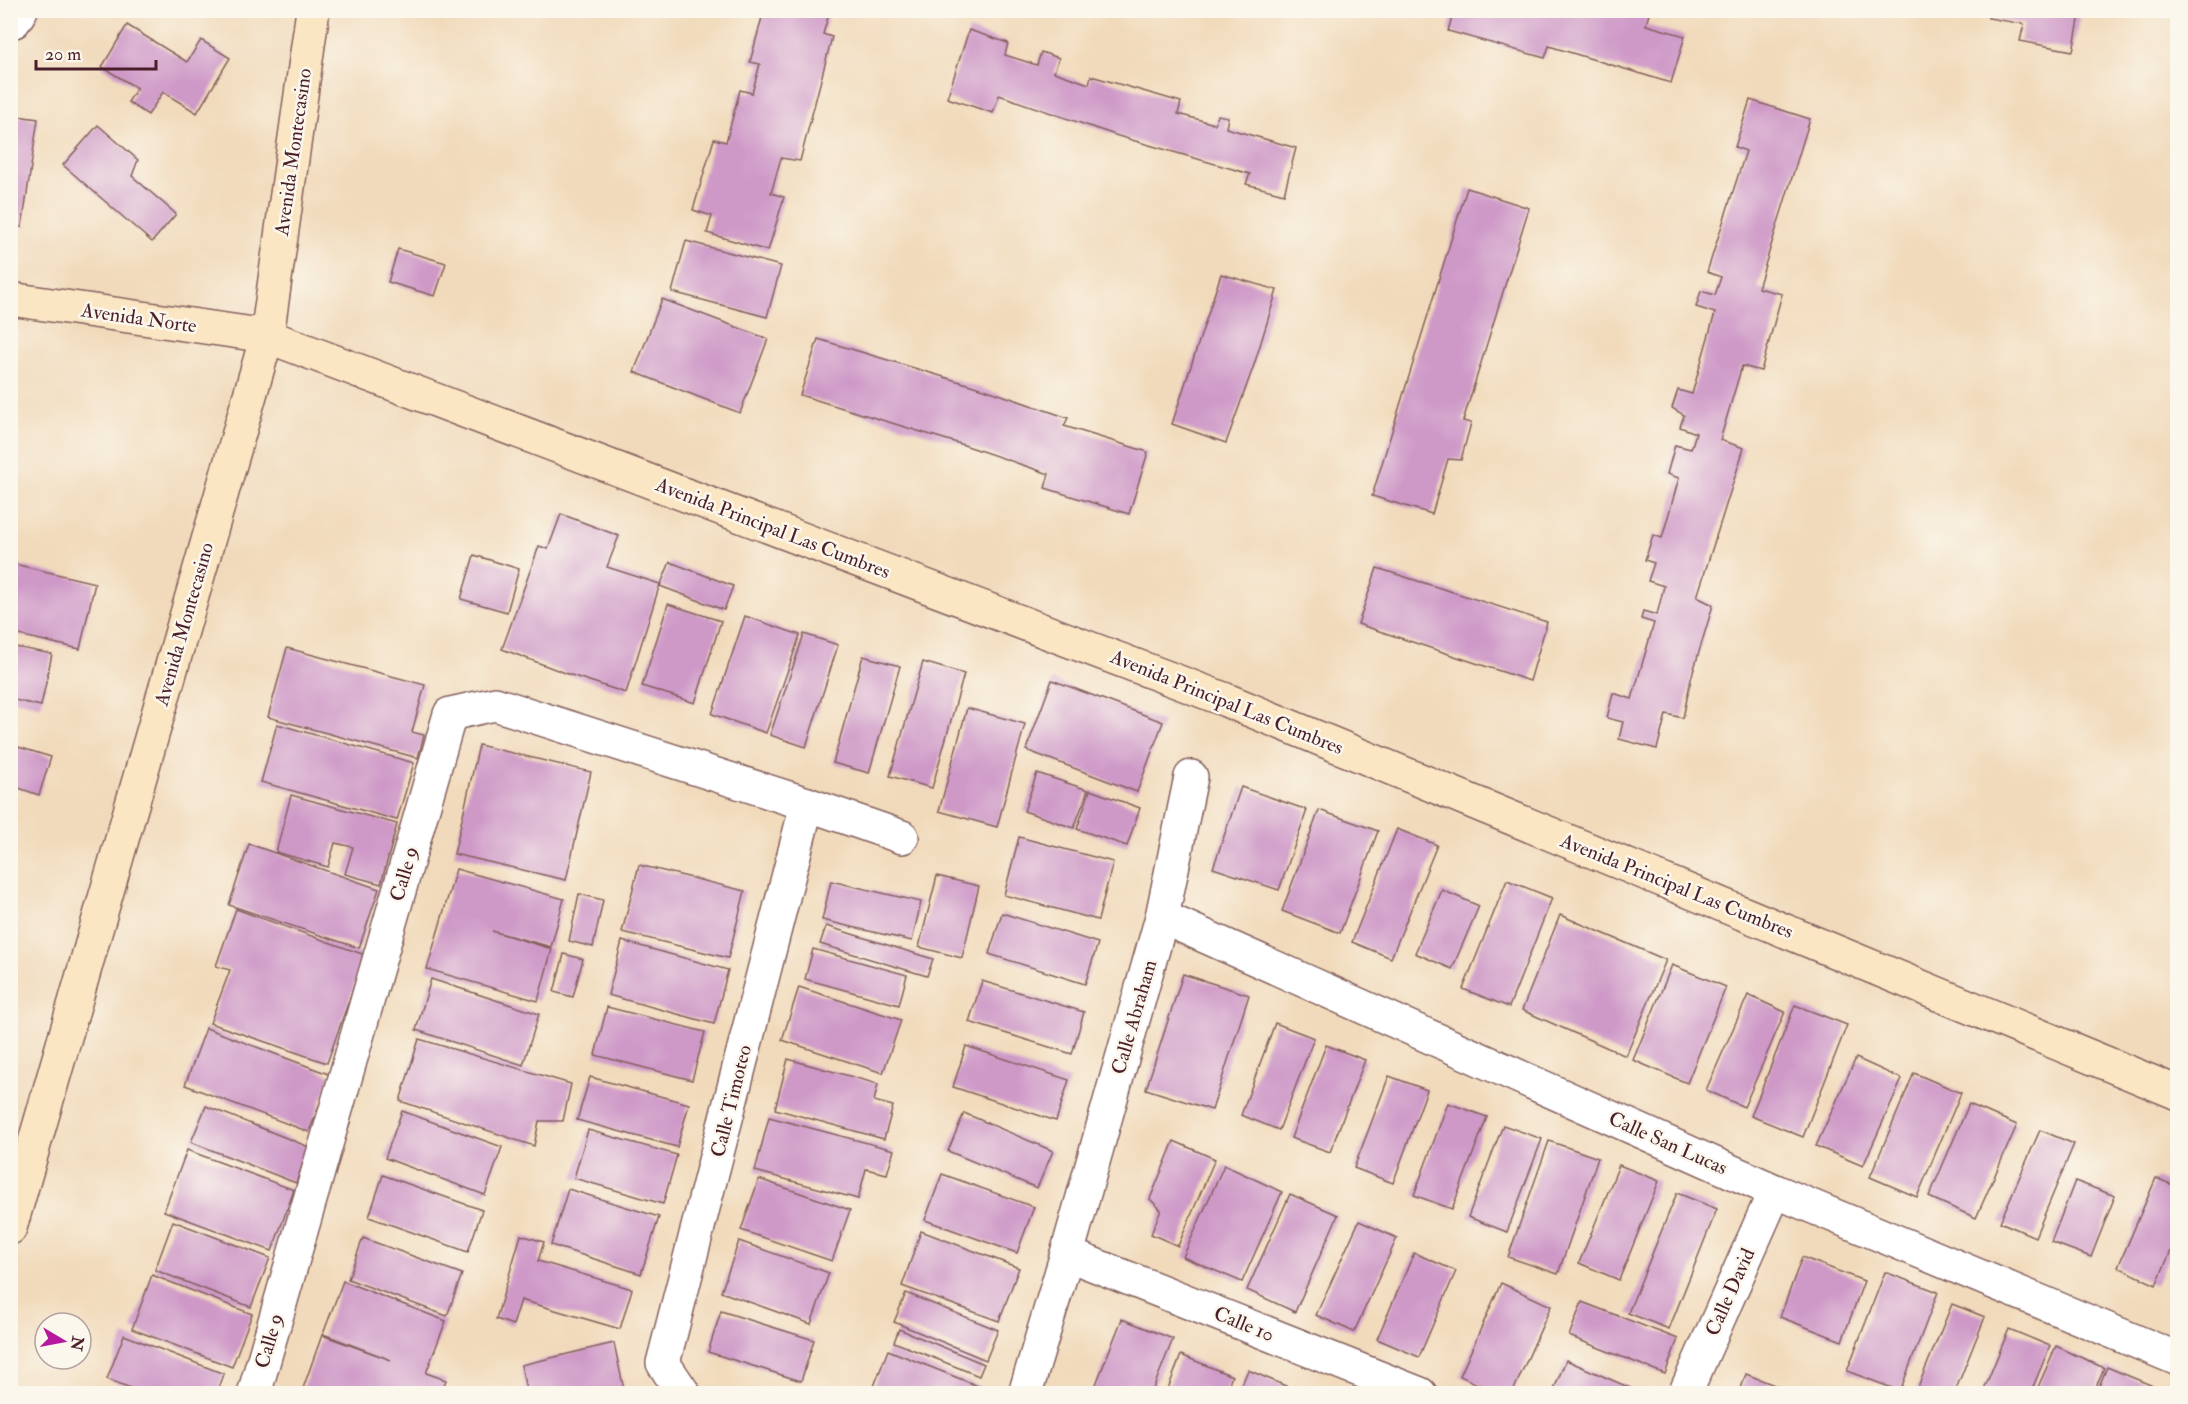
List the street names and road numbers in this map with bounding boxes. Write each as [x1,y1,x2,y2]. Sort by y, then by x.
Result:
street label: Avenida Montecasino [269,67,317,238]
street label: Avenida Norte [79,297,198,338]
street label: Avenida Principal Las Cumbres [651,471,894,585]
street label: Avenida Montecasino [148,539,219,710]
street label: Avenida Principal Las Cumbres [1106,643,1347,761]
street label: Avenida Principal Las Cumbres [1556,827,1797,945]
street label: Calle 9 [384,844,424,904]
street label: Calle Abraham [1106,956,1162,1077]
street label: Calle Timoteo [705,1042,757,1160]
street label: Calle San Lucas [1605,1106,1731,1180]
street label: Calle David [1700,1244,1760,1340]
street label: Calle 10 [1210,1301,1278,1347]
street label: Calle 9 [249,1311,289,1371]

